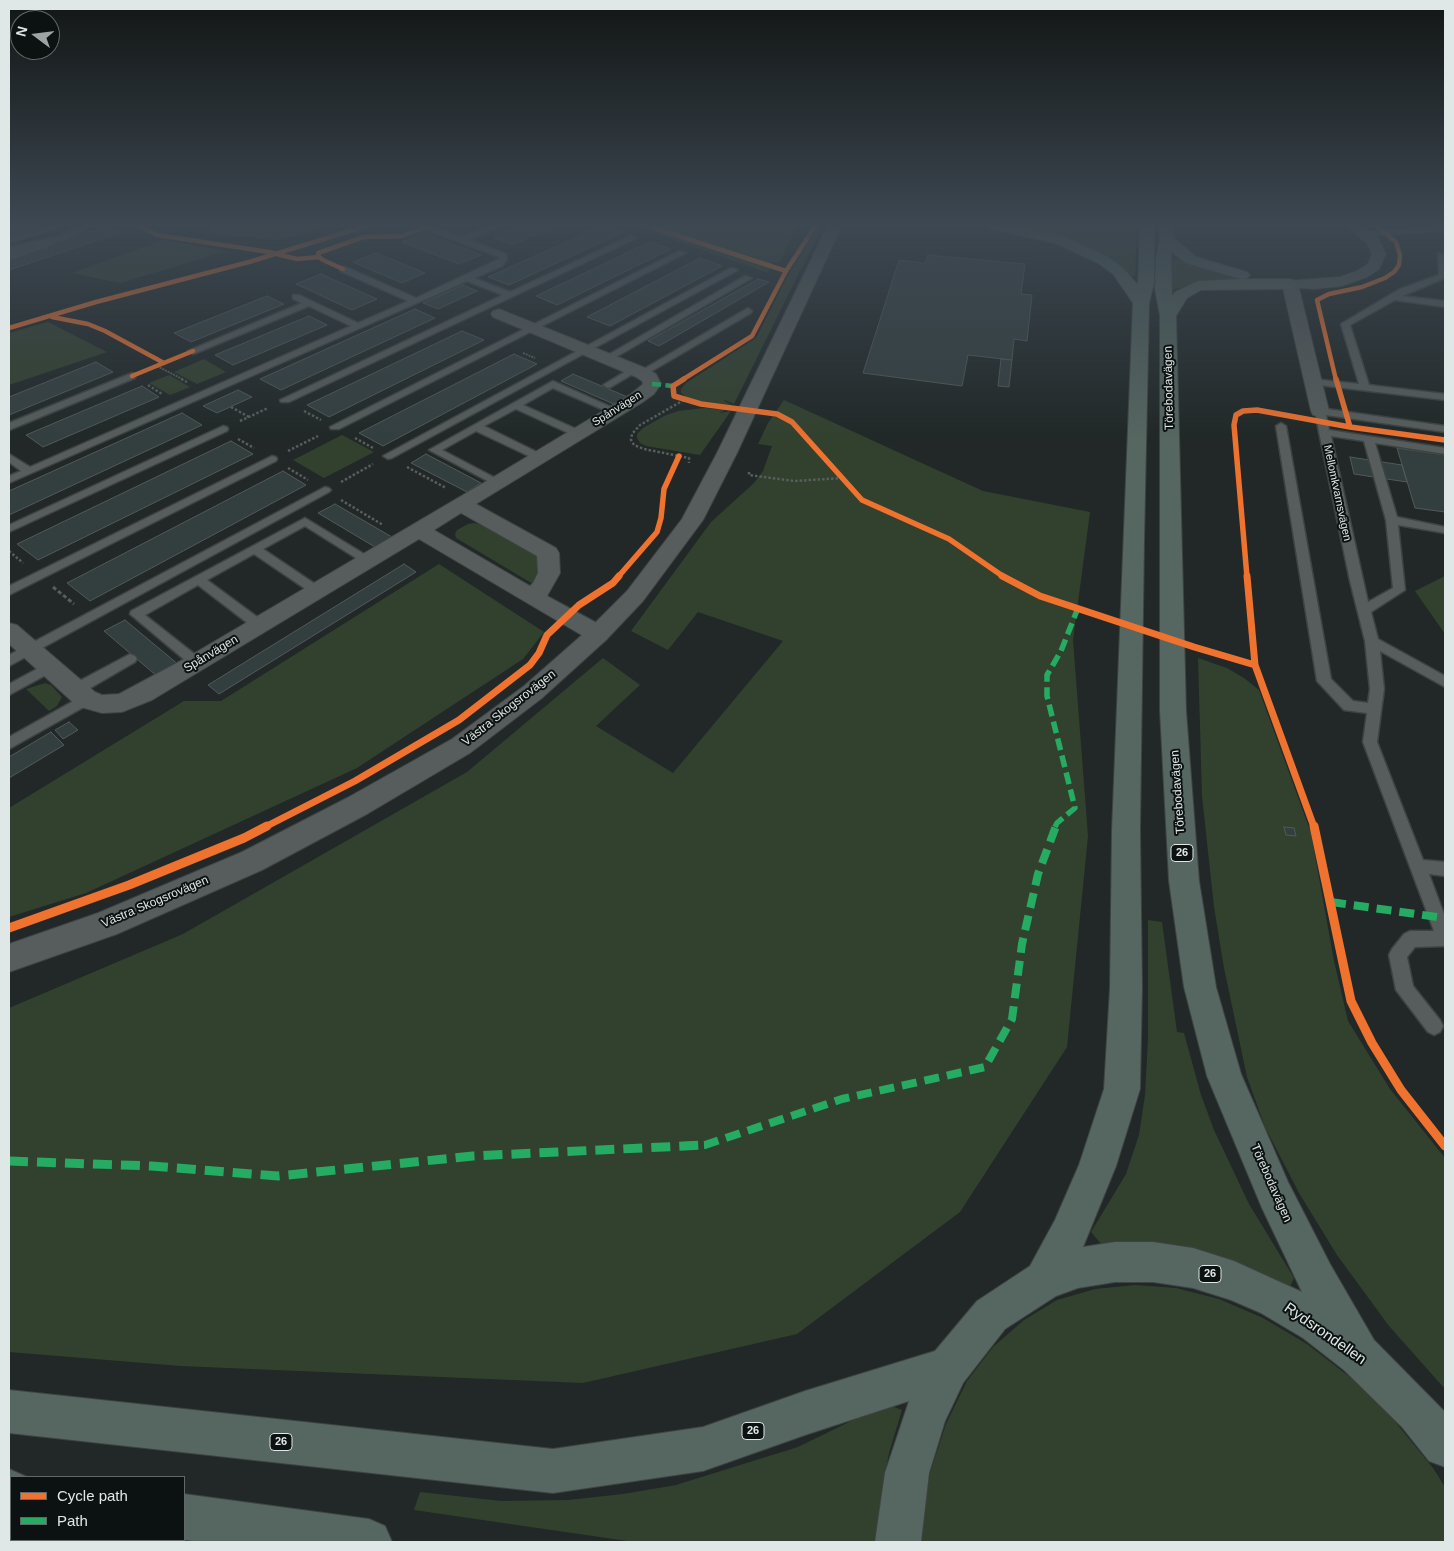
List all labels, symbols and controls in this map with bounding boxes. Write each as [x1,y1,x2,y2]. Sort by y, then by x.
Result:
north arrow [10,10,60,60]
text: N [12,24,31,38]
street label: Törebodavägen [1161,346,1177,430]
street label: Spånvägen [590,389,644,429]
street label: Mellomkvarnsvägen [1320,444,1354,542]
street label: Spånvägen [181,632,241,676]
street label: Västra Skogsrovägen [459,667,559,749]
street label: Törebodavägen [1168,750,1188,834]
road number: 26 [1171,844,1193,861]
street label: Västra Skogsrovägen [99,873,211,931]
street label: Törebodavägen [1247,1142,1295,1224]
road number: 26 [1199,1266,1221,1282]
street label: Rydsrondellen [1281,1299,1369,1369]
road number: 26 [742,1422,764,1440]
road number: 26 [270,1434,292,1450]
legend [10,1476,185,1541]
text: Cycle path [57,1487,128,1504]
text: Path [57,1512,88,1529]

